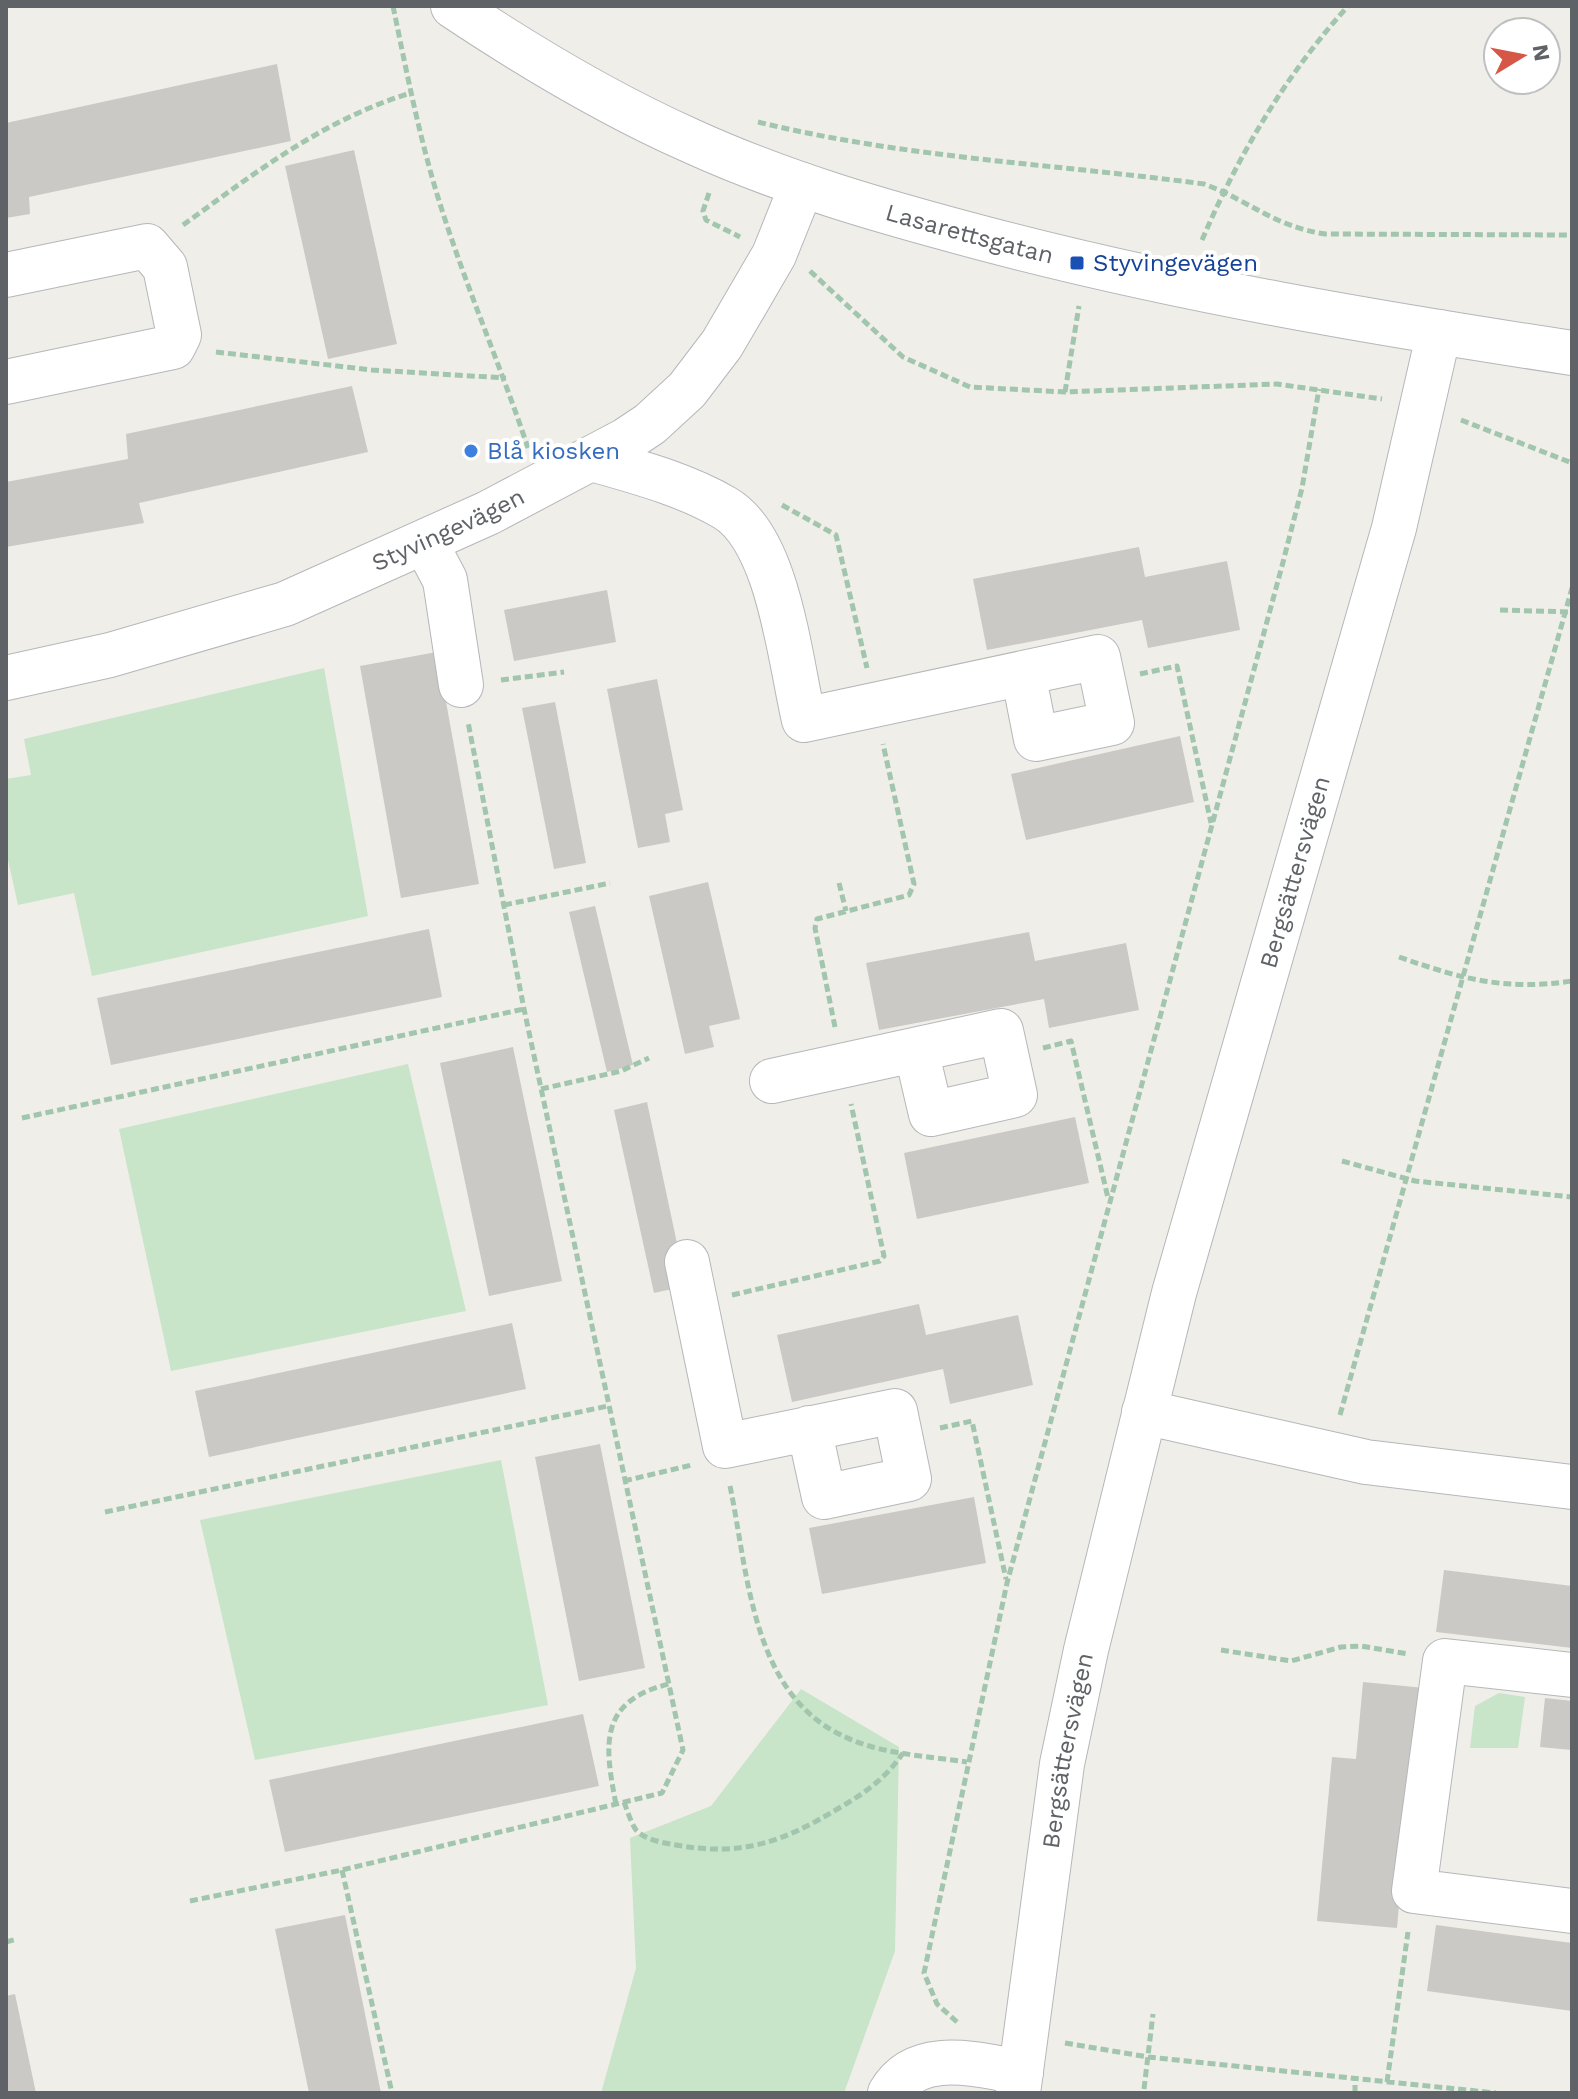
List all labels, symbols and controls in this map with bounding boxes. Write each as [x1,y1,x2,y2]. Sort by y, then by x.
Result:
north arrow [1482,16,1562,96]
text: N [1527,42,1555,63]
street label: Lasarettsgatan [882,198,1056,270]
place label: Styvingevägen [1093,249,1258,277]
marker: Styvingevägen [1068,254,1086,272]
place label: Blå kiosken [487,437,620,465]
marker: Blå kiosken [462,442,480,460]
street label: Styvingevägen [367,482,529,577]
street label: Bergsättersvägen [1254,773,1336,971]
street label: Bergsättersvägen [1037,1650,1099,1850]

